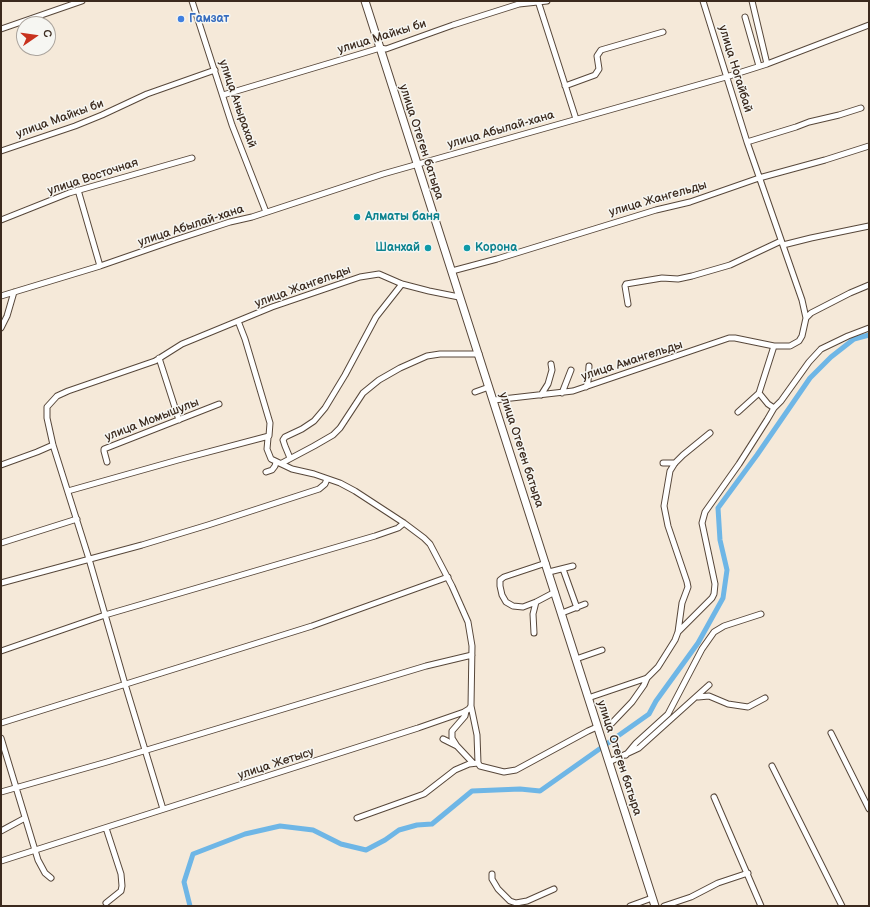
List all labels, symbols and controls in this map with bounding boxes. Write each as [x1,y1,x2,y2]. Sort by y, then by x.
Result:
place label: Гамзат [189,12,229,26]
marker: Гамзат [176,14,186,24]
north arrow [16,16,56,56]
street label: улица Майкы би [336,17,428,57]
street label: улица Ногайбай [715,24,755,114]
text: С [40,28,54,39]
street label: улица Анырахай [215,58,259,150]
street label: улица Отеген батыра [396,82,446,202]
street label: улица Майкы би [14,97,106,141]
street label: улица Абылай-хана [446,108,556,152]
street label: улица Восточная [46,156,140,198]
street label: улица Жангельды [608,178,708,220]
street label: улица Абылай-хана [136,202,246,250]
place label: Алматы баня [365,210,440,224]
marker: Алматы баня [352,212,362,222]
place label: Шанхай [375,241,420,255]
place label: Корона [475,241,517,255]
marker: Шанхай [423,243,433,253]
marker: Корона [462,243,472,253]
street label: улица Жангельды [253,263,353,311]
street label: улица Амангельды [580,338,684,384]
street label: улица Отеген батыра [496,390,546,510]
street label: улица Момышулы [103,395,201,445]
street label: улица Отеген батыра [594,698,644,818]
street label: улица Жетысу [236,745,316,783]

